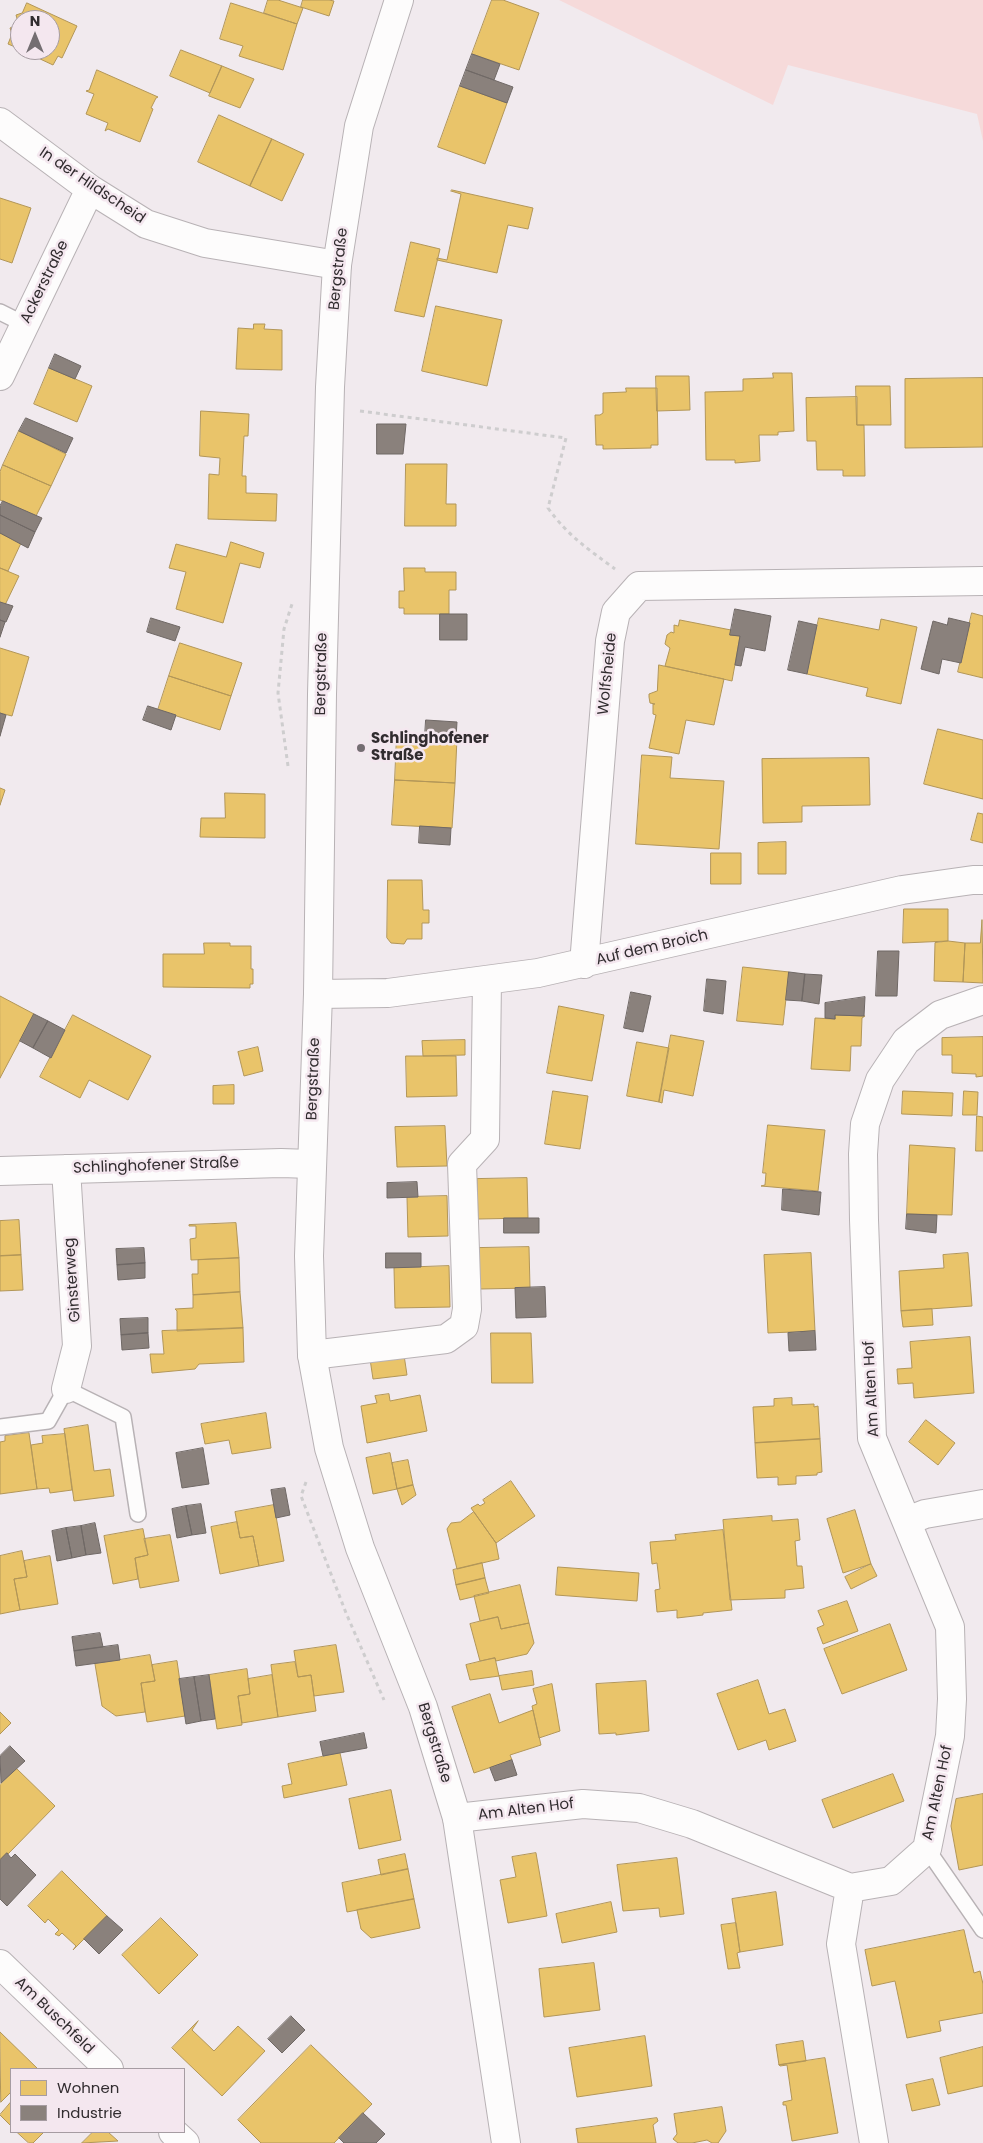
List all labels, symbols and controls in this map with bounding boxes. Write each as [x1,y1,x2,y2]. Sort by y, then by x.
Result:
north arrow [10,10,60,60]
text: N [30,11,40,31]
street label: In der Hildscheid [36,144,148,228]
street label: Bergstraße [326,227,352,311]
street label: Ackerstraße [17,237,73,327]
street label: Bergstraße [312,632,332,716]
street label: Wolfsheide [595,632,621,716]
place label: Schlinghofener Straße [371,730,489,765]
marker: Schlinghofener Straße [355,742,367,754]
street label: Auf dem Broich [594,926,710,970]
street label: Bergstraße [304,1037,324,1121]
street label: Schlinghofener Straße [73,1154,239,1178]
street label: Ginsterweg [61,1237,85,1323]
street label: Am Alten Hof [860,1340,884,1438]
street label: Bergstraße [413,1701,455,1785]
street label: Am Alten Hof [919,1744,957,1842]
street label: Am Alten Hof [477,1795,575,1825]
street label: Am Buschfeld [11,1974,97,2058]
legend [10,2068,185,2133]
text: Wohnen [57,2077,119,2098]
text: Industrie [57,2102,122,2123]

